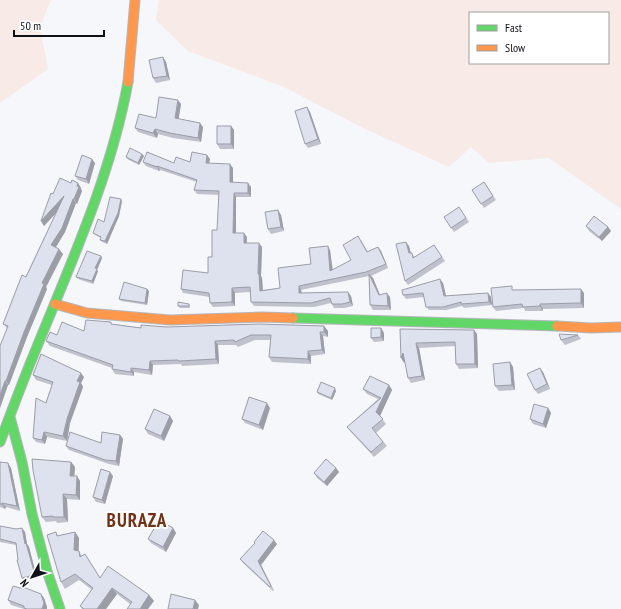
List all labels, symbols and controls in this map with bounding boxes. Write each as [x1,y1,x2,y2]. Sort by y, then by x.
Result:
scale bar [14,12,104,38]
legend [469,12,609,64]
text: 50 m [20,18,41,33]
text: Fast [505,20,523,35]
text: Slow [505,40,526,55]
district label: BURAZA [107,508,167,532]
north arrow [12,557,52,597]
text: N [17,577,32,590]

